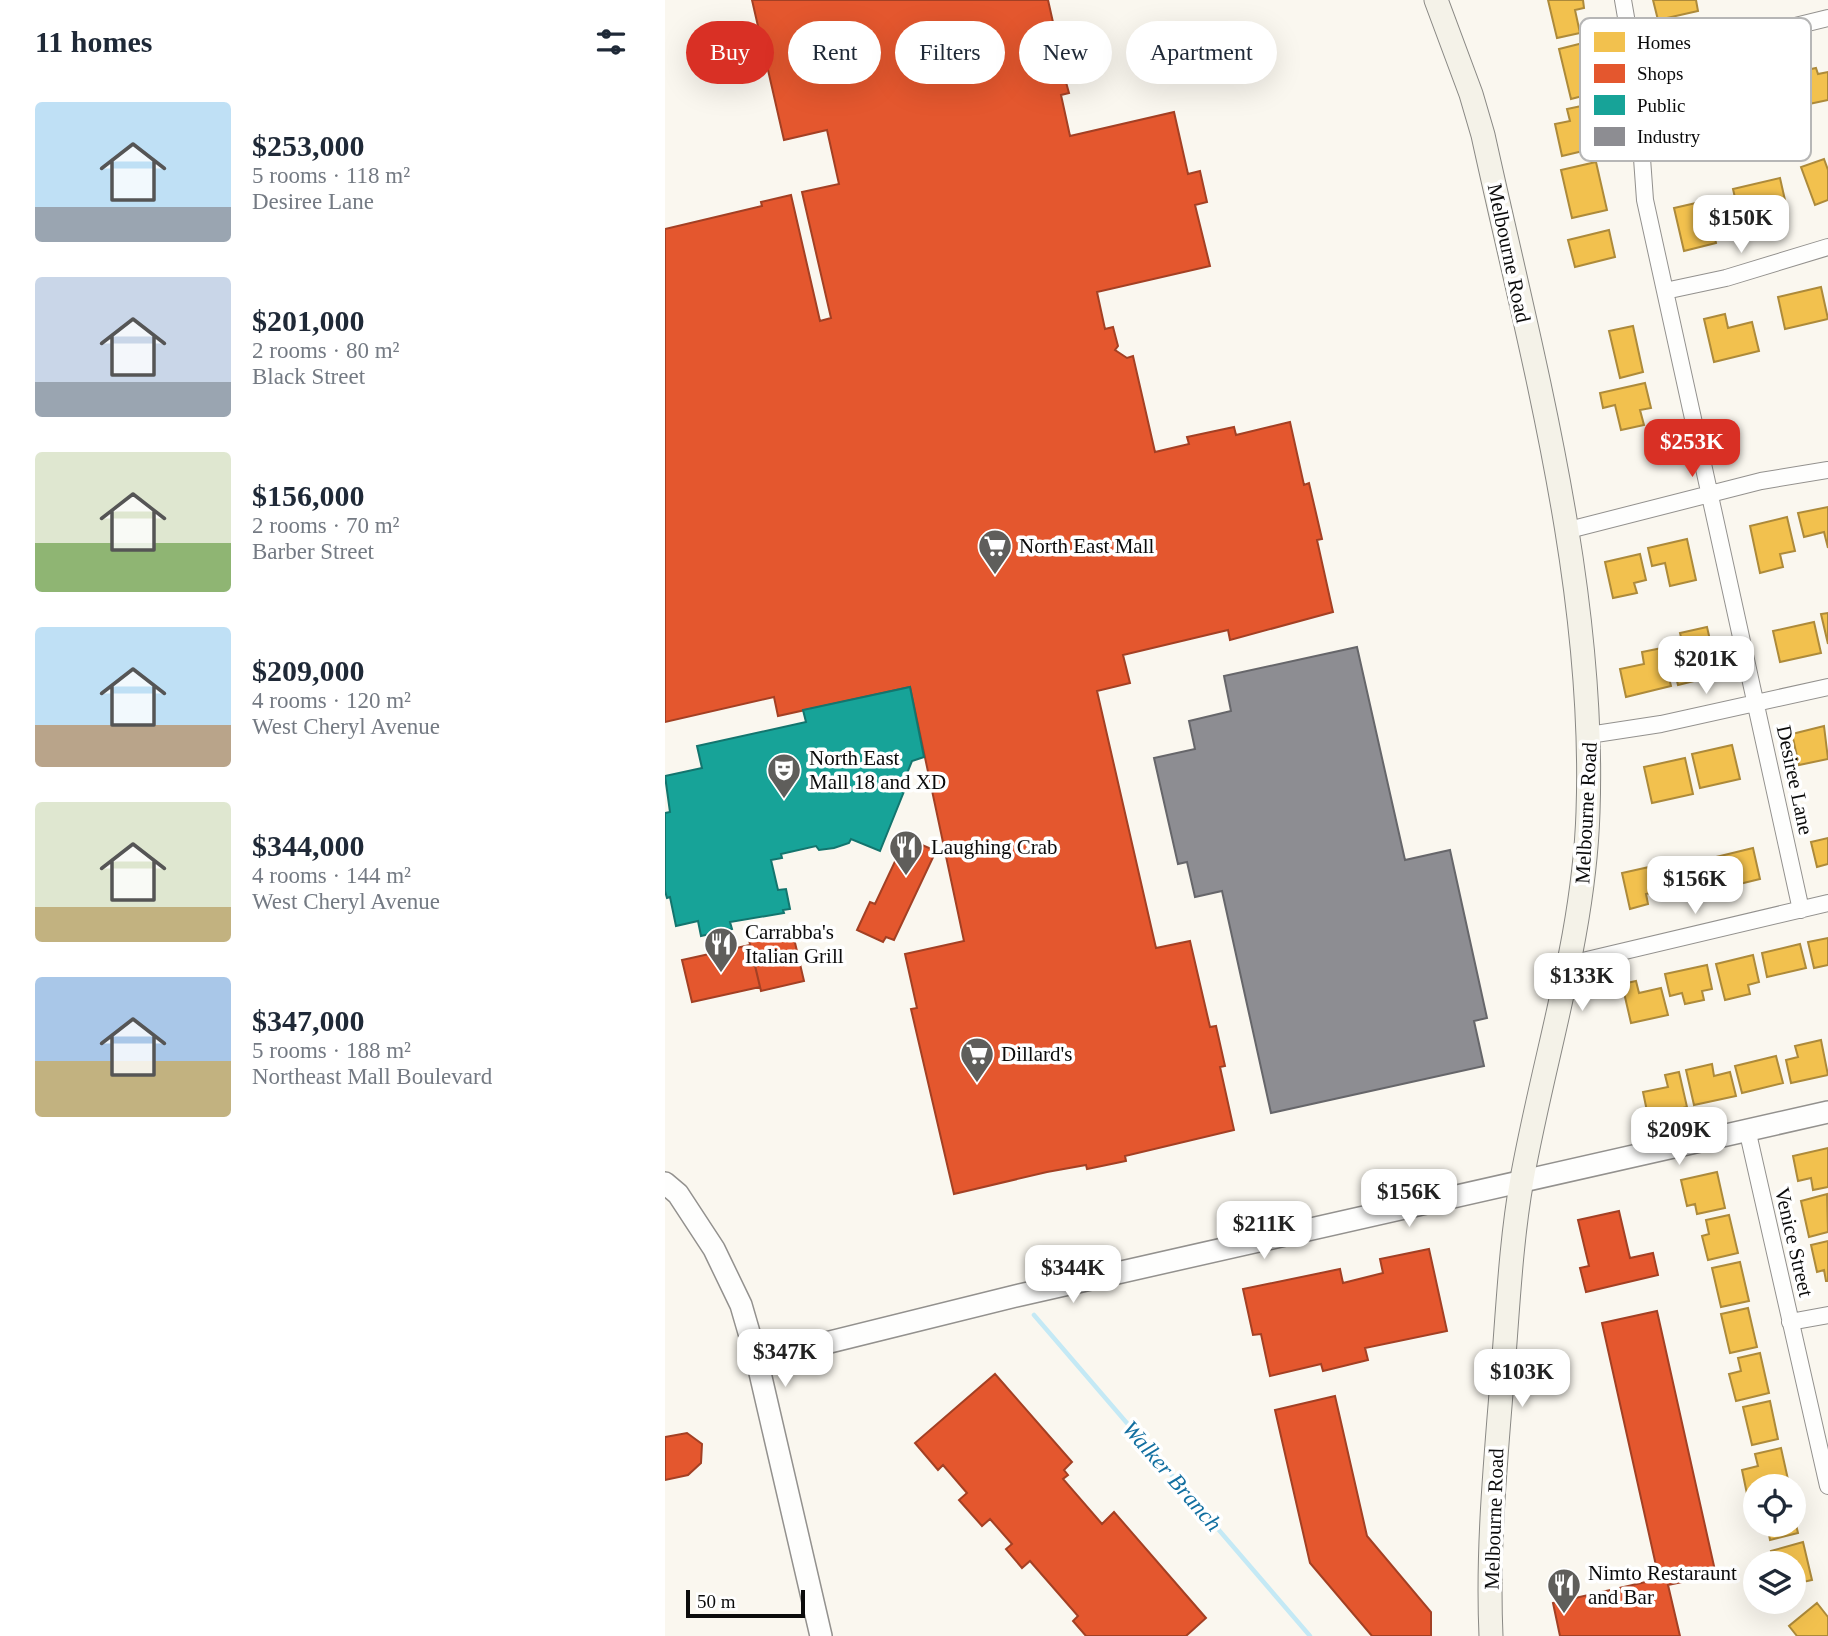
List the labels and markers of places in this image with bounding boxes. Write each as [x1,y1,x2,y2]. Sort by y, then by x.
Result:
pin: $150K [1692,196,1790,255]
pin: $253K [1643,420,1741,479]
supermarket icon: North East Mall [976,527,1014,576]
place label: North East Mall [1019,534,1154,558]
pin: $201K [1657,636,1755,696]
place label: North East Mall 18 and XD [809,746,946,794]
theatre icon: North East Mall 18 and XD [765,751,803,800]
restaurant icon: Laughing Crab [887,828,925,877]
place label: Laughing Crab [931,835,1058,859]
pin: $156K [1646,856,1744,916]
place label: Carrabba's Italian Grill [745,920,844,968]
restaurant icon: Carrabba's Italian Grill [702,925,740,974]
pin: $133K [1533,954,1631,1013]
supermarket icon: Dillard's [958,1035,996,1084]
place label: Dillard's [1001,1042,1072,1066]
pin: $209K [1630,1108,1728,1167]
pin: $156K [1360,1170,1458,1229]
pin: $211K [1215,1202,1313,1261]
pin: $344K [1024,1246,1122,1305]
pin: $347K [736,1330,834,1389]
pin: $103K [1473,1350,1571,1409]
place label: Nimto Restaraunt and Bar [1588,1561,1737,1609]
restaurant icon: Nimto Restaraunt and Bar [1545,1566,1583,1615]

